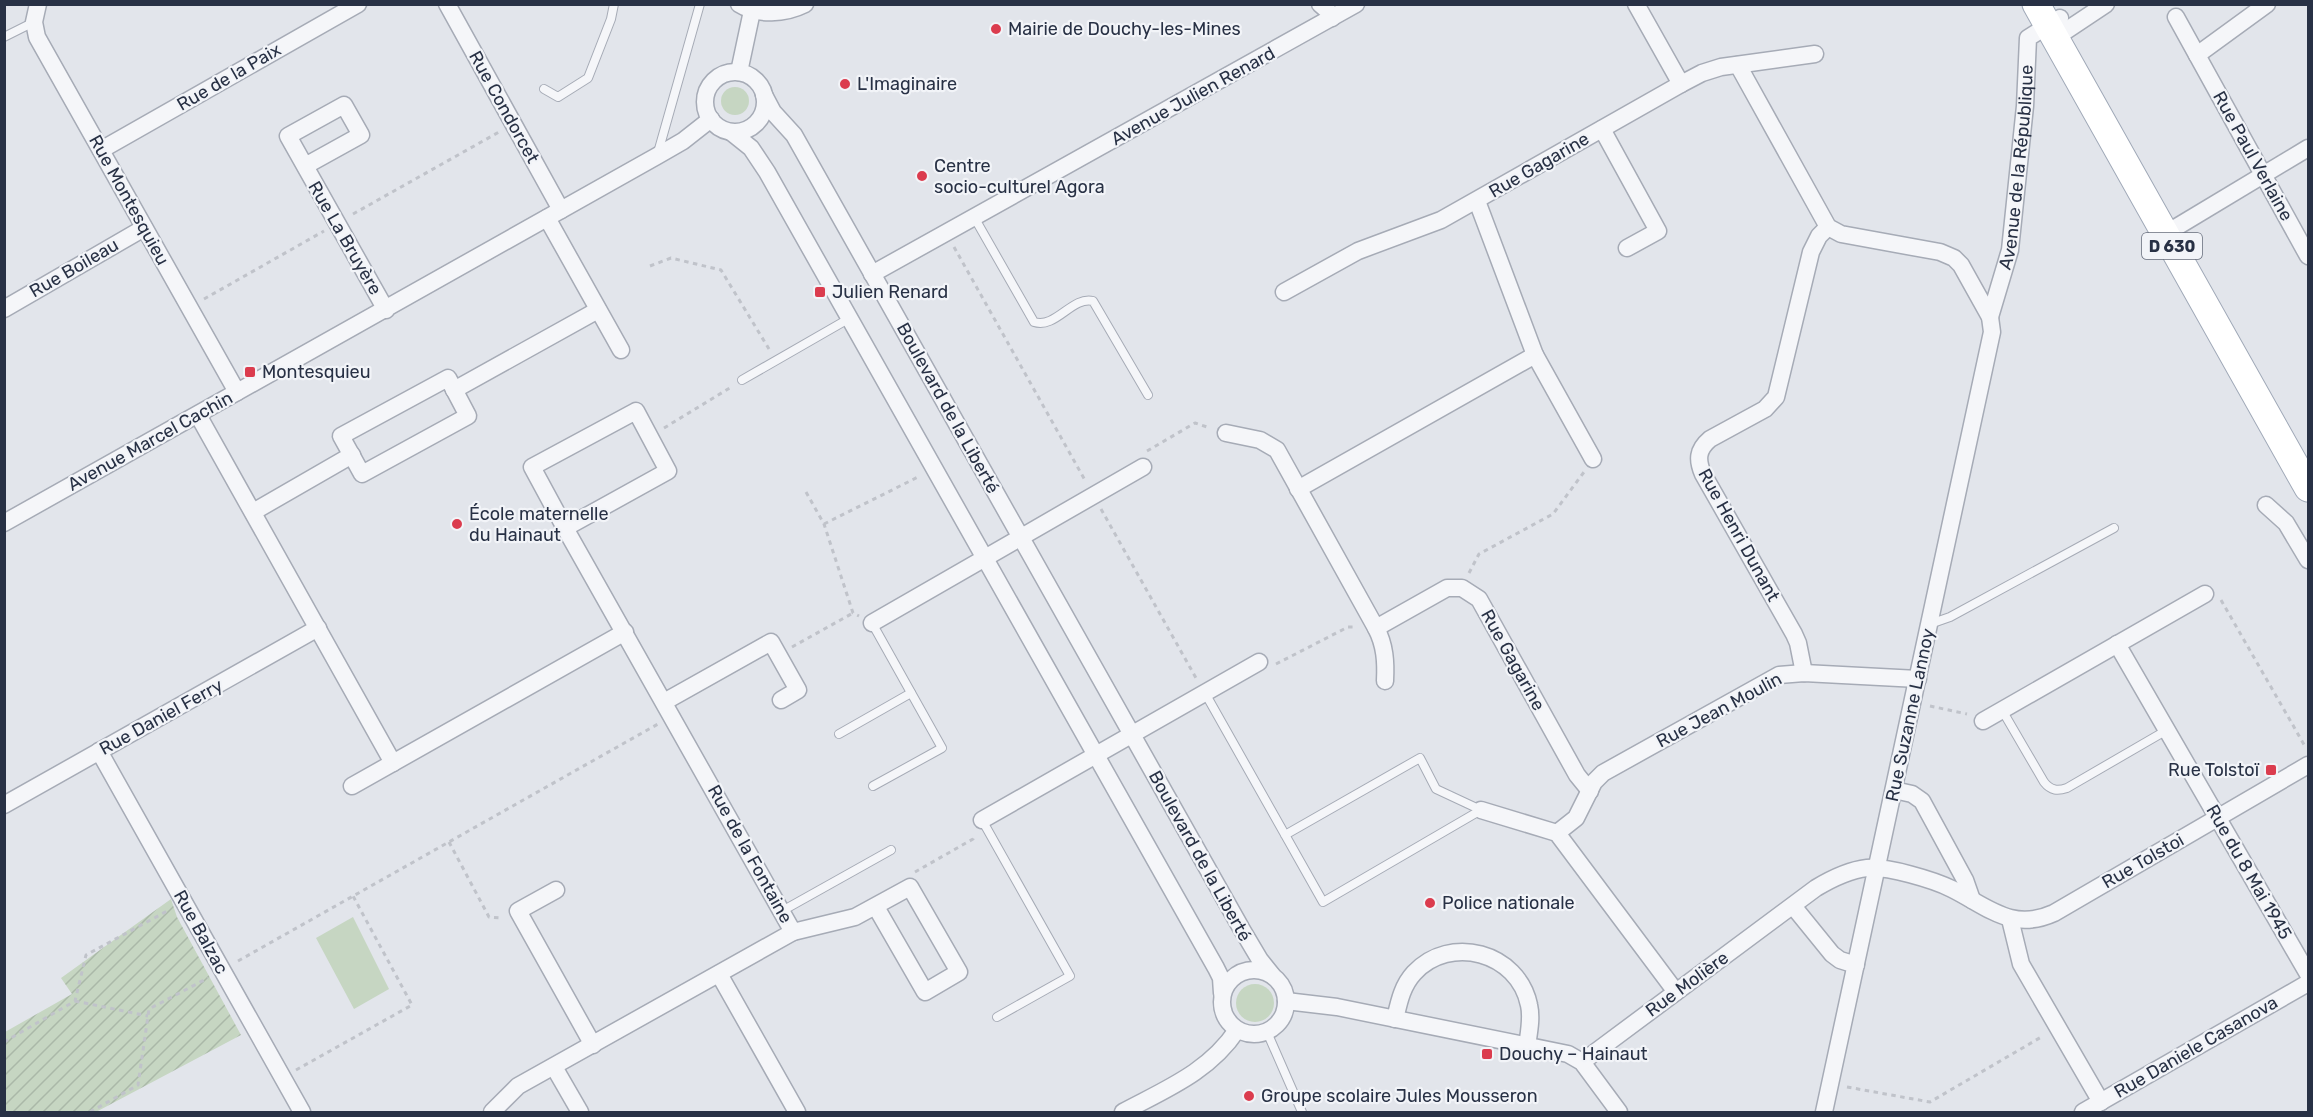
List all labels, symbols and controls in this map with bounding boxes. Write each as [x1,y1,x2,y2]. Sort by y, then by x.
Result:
place label: Mairie de Douchy-les-Mines [1008,18,1241,40]
marker: Mairie de Douchy-les-Mines [989,22,1003,36]
street label: Rue de la Paix [173,38,285,116]
street label: Avenue Julien Renard [1107,42,1279,150]
street label: Rue Condorcet [464,47,544,167]
street label: Avenue de la République [1994,64,2038,272]
place label: L'Imaginaire [857,73,957,95]
marker: L'Imaginaire [838,77,852,91]
street label: Rue Paul Verlaine [2208,87,2298,225]
street label: Rue Gagarine [1485,127,1593,203]
street label: Rue Montesquieu [84,131,174,269]
place label: Centre socio-culturel Agora [934,155,1105,198]
marker: Centre socio-culturel Agora [915,169,929,183]
street label: Rue La Bruyère [304,177,386,299]
road number: D 630 [2142,233,2202,259]
street label: Rue Boileau [26,234,122,302]
place label: Julien Renard [832,281,948,303]
marker: Julien Renard [813,285,827,299]
street label: Boulevard de la Liberté [892,319,1004,497]
place label: Montesquieu [262,361,371,383]
marker: Montesquieu [243,365,257,379]
street label: Avenue Marcel Cachin [64,386,236,496]
street label: Rue Henri Dunant [1693,465,1785,605]
place label: École maternelle du Hainaut [469,503,609,546]
marker: École maternelle du Hainaut [450,517,464,531]
street label: Rue Gagarine [1476,606,1550,714]
street label: Rue Suzanne Lannoy [1881,626,1939,804]
street label: Rue Jean Moulin [1652,668,1786,752]
street label: Rue Daniel Ferry [95,674,227,760]
place label: Rue Tolstoï [2168,759,2260,781]
marker: Rue Tolstoï [2264,763,2278,777]
street label: Boulevard de la Liberté [1144,767,1256,945]
street label: Rue de la Fontaine [703,781,797,927]
street label: Rue du 8 Mai 1945 [2201,801,2297,943]
street label: Rue Tolstoi [2098,829,2188,893]
street label: Rue Balzac [169,886,233,978]
place label: Police nationale [1442,892,1575,914]
marker: Police nationale [1423,896,1437,910]
street label: Rue Molière [1641,947,1733,1021]
street label: Rue Daniele Casanova [2110,991,2282,1103]
place label: Douchy – Hainaut [1499,1043,1648,1065]
marker: Douchy – Hainaut [1480,1047,1494,1061]
place label: Groupe scolaire Jules Mousseron [1261,1085,1538,1107]
marker: Groupe scolaire Jules Mousseron [1242,1089,1256,1103]

